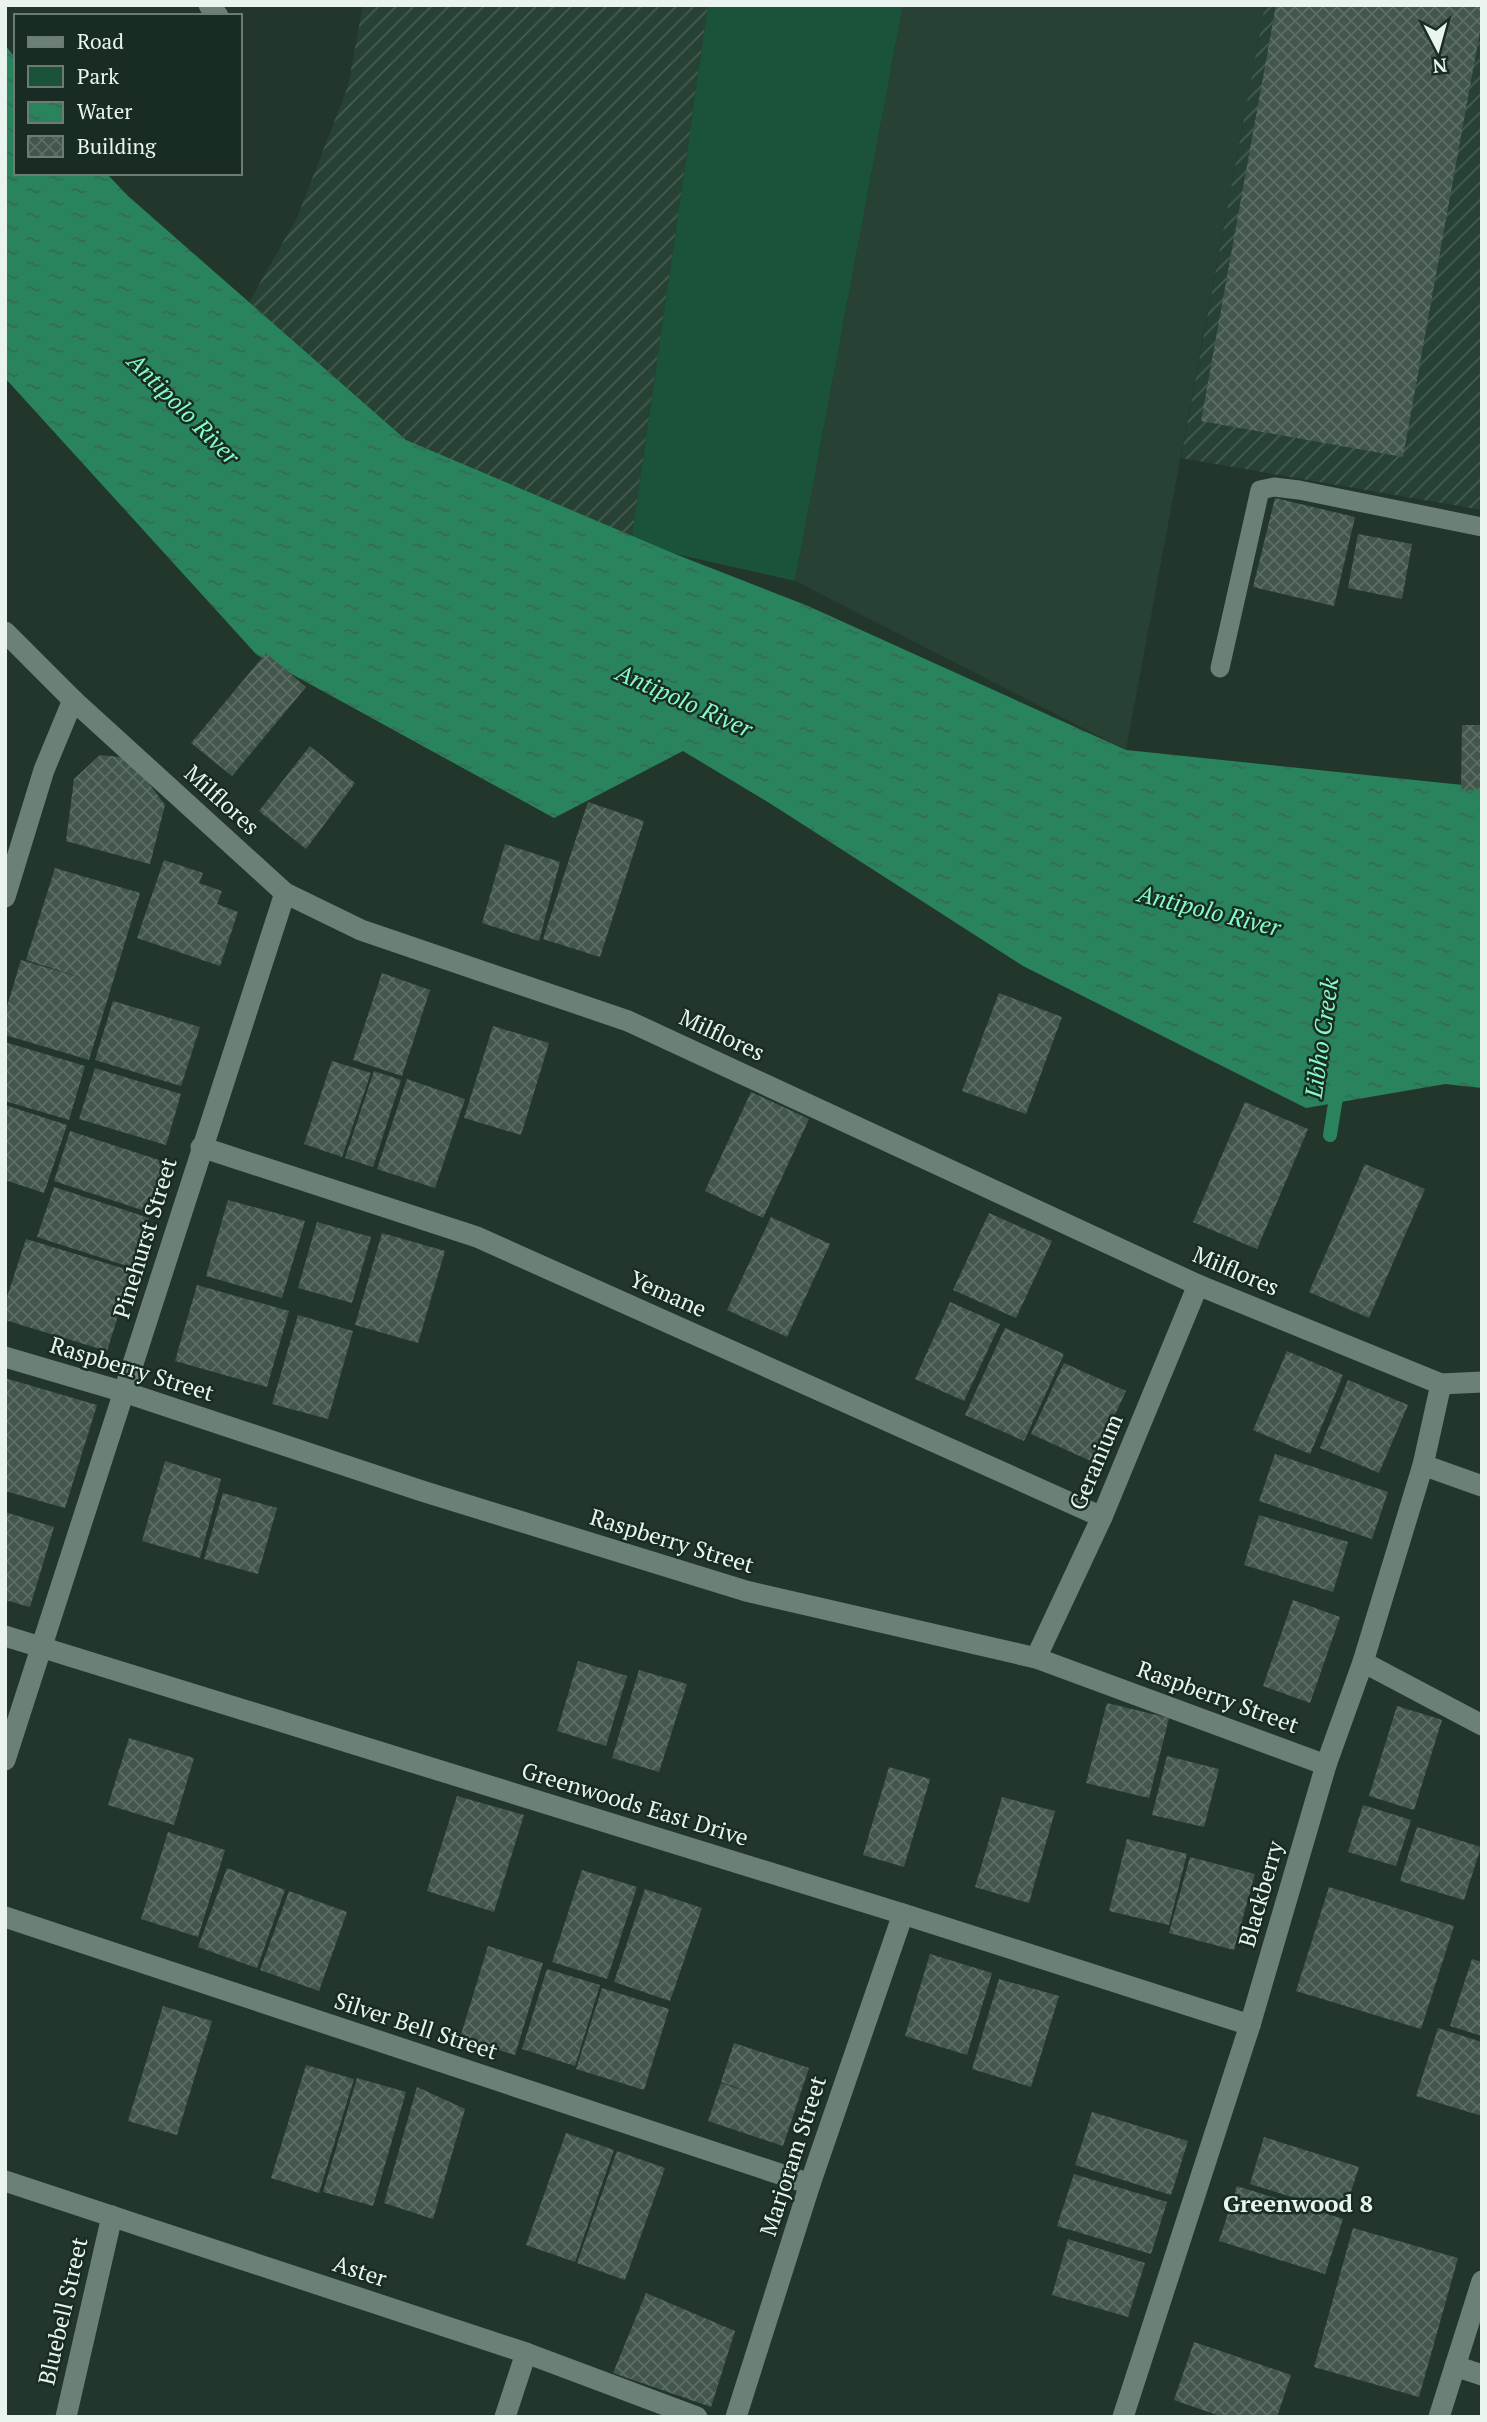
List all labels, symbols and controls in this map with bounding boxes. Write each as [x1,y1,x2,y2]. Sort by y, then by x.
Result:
legend [14,14,242,175]
north arrow [1403,14,1473,84]
text: Road [77,27,124,55]
text: N [1431,53,1448,80]
text: Park [77,62,119,90]
text: Water [77,97,132,125]
text: Building [77,132,157,160]
water label: Antipolo River [119,344,248,472]
water label: Antipolo River [609,655,759,745]
street label: Milflores [178,758,267,842]
water label: Antipolo River [1133,876,1286,944]
water label: Libho Creek [1297,975,1345,1101]
street label: Milflores [674,1001,770,1068]
street label: Pinehurst Street [105,1153,184,1322]
street label: Milflores [1188,1239,1284,1303]
street label: Yemane [625,1263,711,1324]
street label: Raspberry Street [46,1329,218,1408]
street label: Geranium [1061,1409,1130,1515]
street label: Raspberry Street [586,1501,758,1580]
street label: Raspberry Street [1133,1653,1304,1740]
street label: Greenwoods East Drive [518,1754,752,1853]
street label: Blackberry [1231,1837,1291,1951]
street label: Silver Bell Street [331,1985,502,2067]
street label: Marjoram Street [752,2071,833,2240]
district label: Greenwood 8 [1223,2187,1373,2219]
street label: Bluebell Street [30,2234,95,2388]
street label: Aster [329,2247,391,2294]

